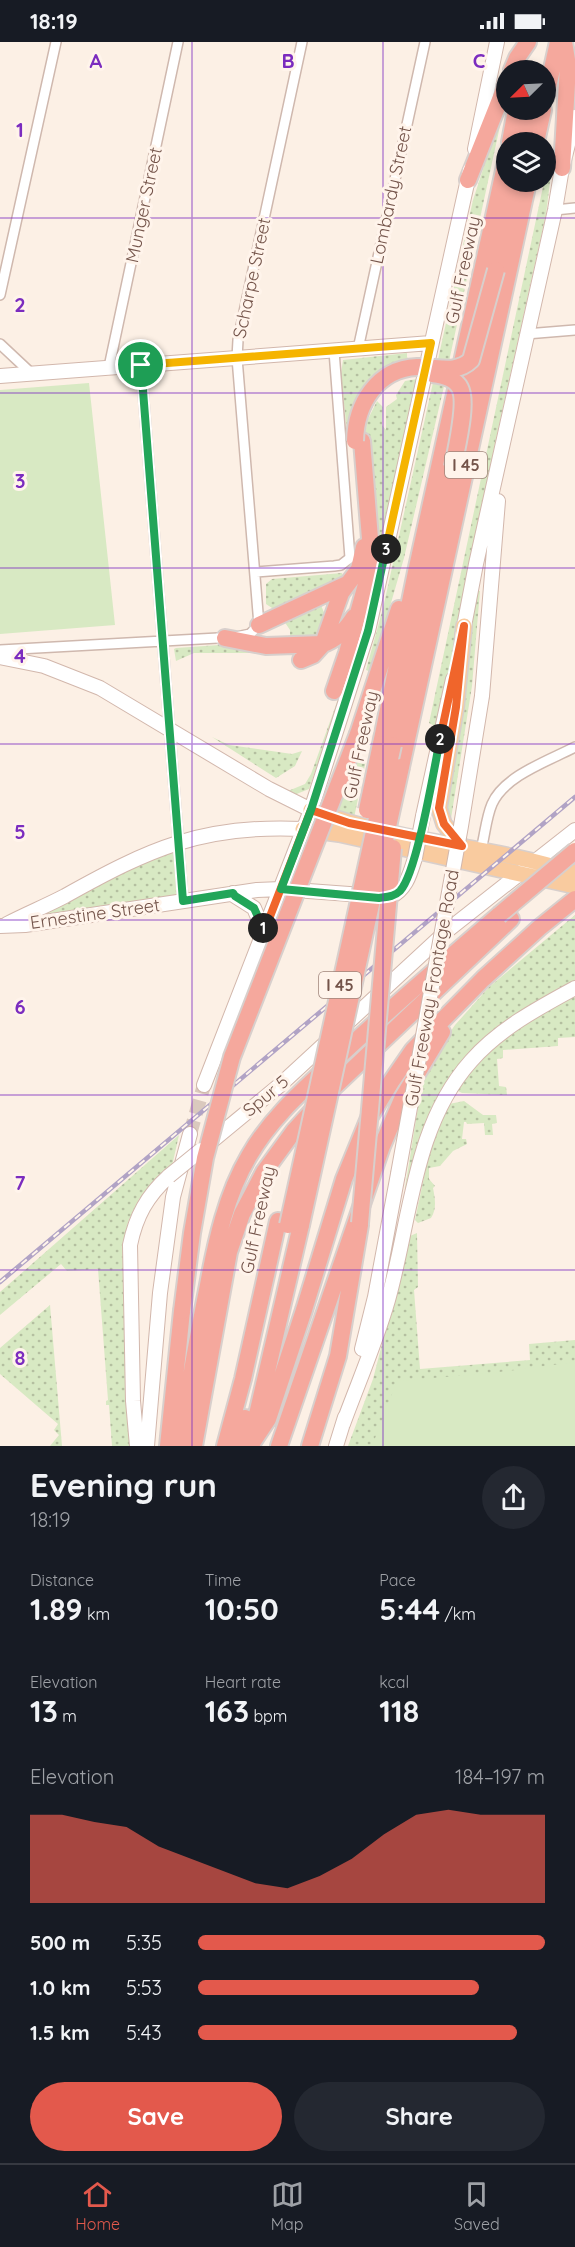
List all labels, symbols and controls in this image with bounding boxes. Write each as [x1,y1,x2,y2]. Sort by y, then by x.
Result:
text: 18:19 [30,7,78,35]
text: A [90,48,103,73]
text: B [281,48,295,73]
text: C [473,48,486,73]
north arrow [496,60,556,120]
map controls [496,60,556,192]
text: 1 [16,117,24,142]
street label: Lombardy Street [365,124,416,266]
button: layers [496,132,556,192]
street label: Munger Street [120,145,167,265]
street label: Gulf Freeway [440,214,485,326]
street label: Scharpe Street [228,216,276,340]
text: 2 [14,292,26,317]
pin [115,339,166,390]
icon: arrive [124,348,157,381]
road number: I 45 [445,452,487,478]
text: 3 [15,468,25,493]
pin: 3 [371,534,401,564]
text: 3 [382,539,390,559]
text: 4 [14,643,26,668]
street label: Gulf Freeway [338,689,383,801]
pin: 2 [425,724,455,754]
text: 2 [435,729,445,749]
text: 5 [14,819,26,844]
street label: Gulf Freeway Frontage Road [399,868,464,1108]
street label: Ernestine Street [29,893,161,934]
pin: 1 [248,913,278,943]
text: 1 [260,918,266,938]
road number: I 45 [319,972,361,998]
text: 6 [14,994,26,1019]
street label: Spur 5 [238,1070,293,1121]
street label: Gulf Freeway [235,1164,280,1276]
text: 7 [15,1170,26,1195]
text: 8 [15,1345,26,1370]
text: Evening run [30,1464,217,1505]
button: share [482,1466,545,1529]
text: 18:19 [30,1507,71,1532]
text: Distance [30,1570,94,1590]
text: Time [205,1570,241,1590]
text: Pace [379,1570,416,1590]
text: 1.89 [30,1590,83,1628]
text: 10:50 [205,1590,279,1628]
text: 5:44 [379,1590,440,1628]
text: km [83,1604,110,1624]
text: /km [440,1604,476,1624]
text: Elevation [30,1672,97,1692]
text: Heart rate [205,1672,281,1692]
text: kcal [379,1672,409,1692]
text: 13 [30,1692,58,1730]
text: 163 [205,1692,249,1730]
text: 118 [379,1692,419,1730]
text: m [58,1706,77,1726]
text: bpm [249,1706,287,1726]
text: Elevation [30,1764,114,1789]
text: 184–197 m [455,1764,545,1789]
text: 500 m [30,1930,90,1955]
text: 5:35 [126,1930,162,1955]
text: 1.0 km [30,1975,90,2000]
text: 5:53 [126,1975,162,2000]
text: 1.5 km [30,2020,90,2045]
text: 5:43 [126,2020,162,2045]
button: Save [30,2082,282,2151]
button: Share [294,2082,545,2151]
tab: Home [75,2178,120,2234]
tab: Map [271,2178,304,2234]
tab: Saved [454,2178,500,2234]

